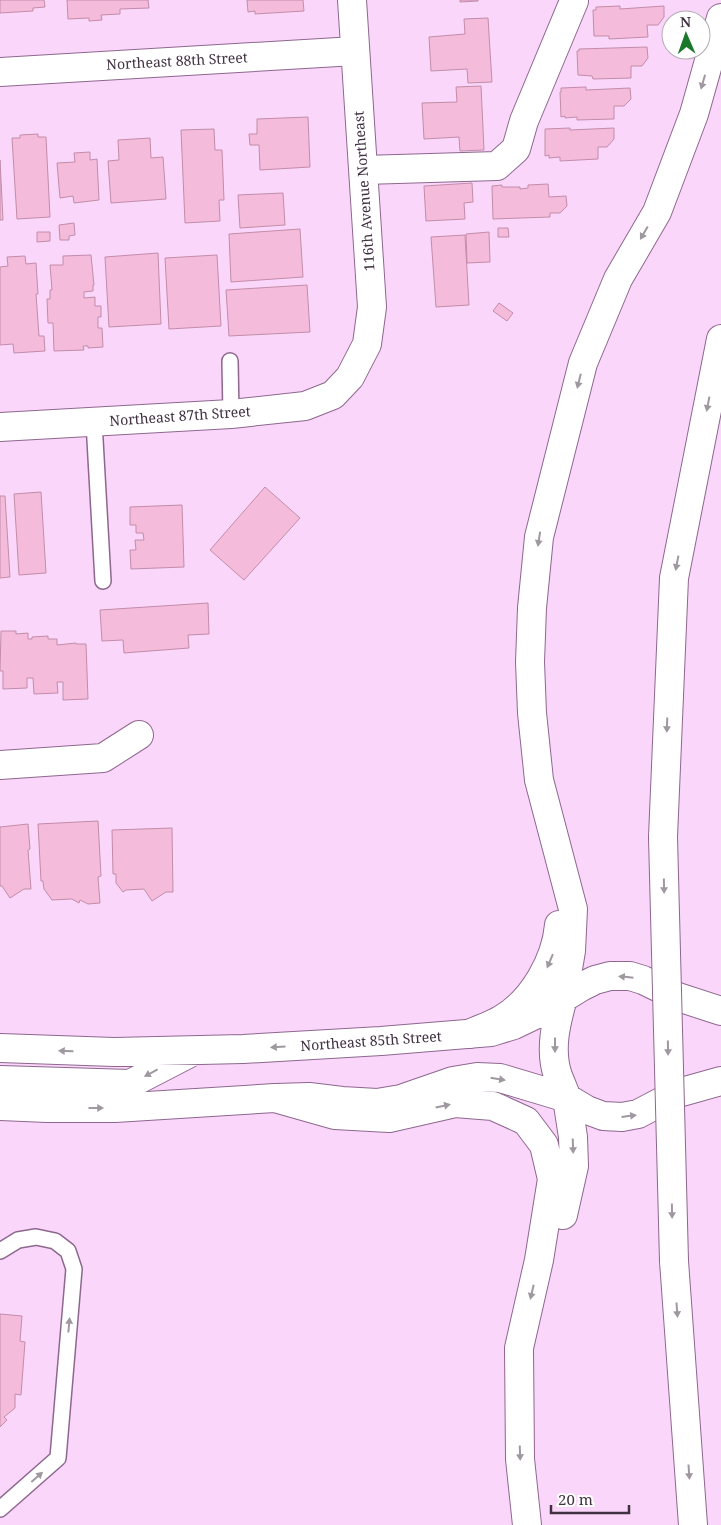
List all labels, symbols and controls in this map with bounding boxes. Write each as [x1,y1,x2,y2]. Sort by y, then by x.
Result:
north arrow [661,10,711,60]
text: N [680,12,691,31]
street label: Northeast 88th Street [106,47,248,74]
one-way arrow [699,75,707,90]
street label: 116th Avenue Northeast [348,110,379,272]
one-way arrow [640,227,649,240]
one-way arrow [574,374,582,389]
one-way arrow [704,396,712,412]
street label: Northeast 87th Street [109,401,251,430]
one-way arrow [535,531,543,547]
one-way arrow [672,556,680,572]
one-way arrow [663,718,671,734]
one-way arrow [660,878,668,894]
one-way arrow [545,954,553,968]
one-way arrow [618,973,634,981]
street label: Northeast 85th Street [300,1026,442,1055]
one-way arrow [551,1038,559,1054]
one-way arrow [664,1041,672,1057]
one-way arrow [270,1044,286,1052]
one-way arrow [57,1046,73,1054]
one-way arrow [144,1069,158,1078]
one-way arrow [491,1075,507,1083]
one-way arrow [435,1102,450,1110]
one-way arrow [88,1104,104,1112]
one-way arrow [621,1112,637,1120]
one-way arrow [570,1138,578,1154]
one-way arrow [669,1203,677,1219]
one-way arrow [528,1285,536,1300]
one-way arrow [674,1302,682,1318]
one-way arrow [66,1317,74,1333]
one-way arrow [516,1446,524,1462]
one-way arrow [685,1464,693,1480]
one-way arrow [30,1471,42,1483]
scale bar [551,1482,628,1514]
text: 20 m [558,1489,593,1509]

